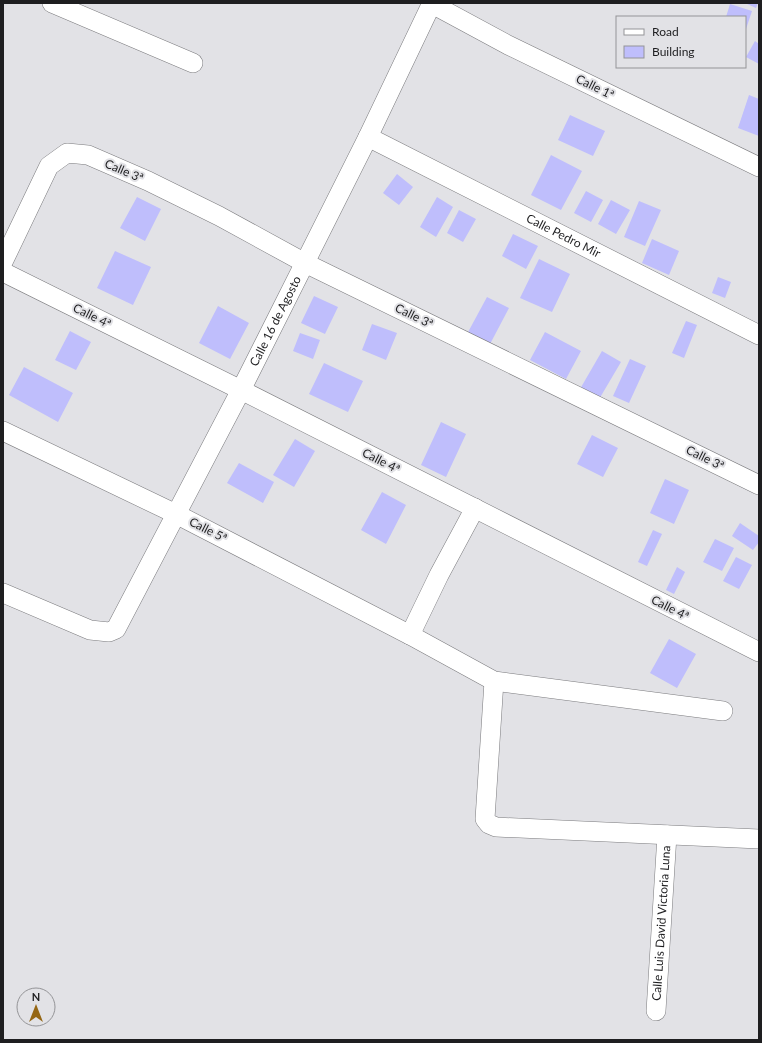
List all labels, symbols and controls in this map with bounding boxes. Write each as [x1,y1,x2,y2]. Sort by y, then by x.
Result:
legend [616,16,746,68]
text: Road [652,24,679,39]
text: Building [652,44,695,59]
street label: Calle 1ª [574,71,617,102]
street label: Calle 3ª [103,156,146,185]
street label: Calle Pedro Mir [524,210,604,261]
street label: Calle 16 de Agosto [246,273,304,369]
street label: Calle 4ª [71,300,114,331]
street label: Calle 3ª [393,300,436,331]
street label: Calle 3ª [684,442,727,473]
street label: Calle 4ª [360,445,403,476]
street label: Calle 5ª [187,514,230,545]
street label: Calle 4ª [649,592,692,623]
street label: Calle Luis David Victoria Luna [649,845,673,1001]
north arrow [16,987,56,1027]
text: N [32,990,40,1003]

